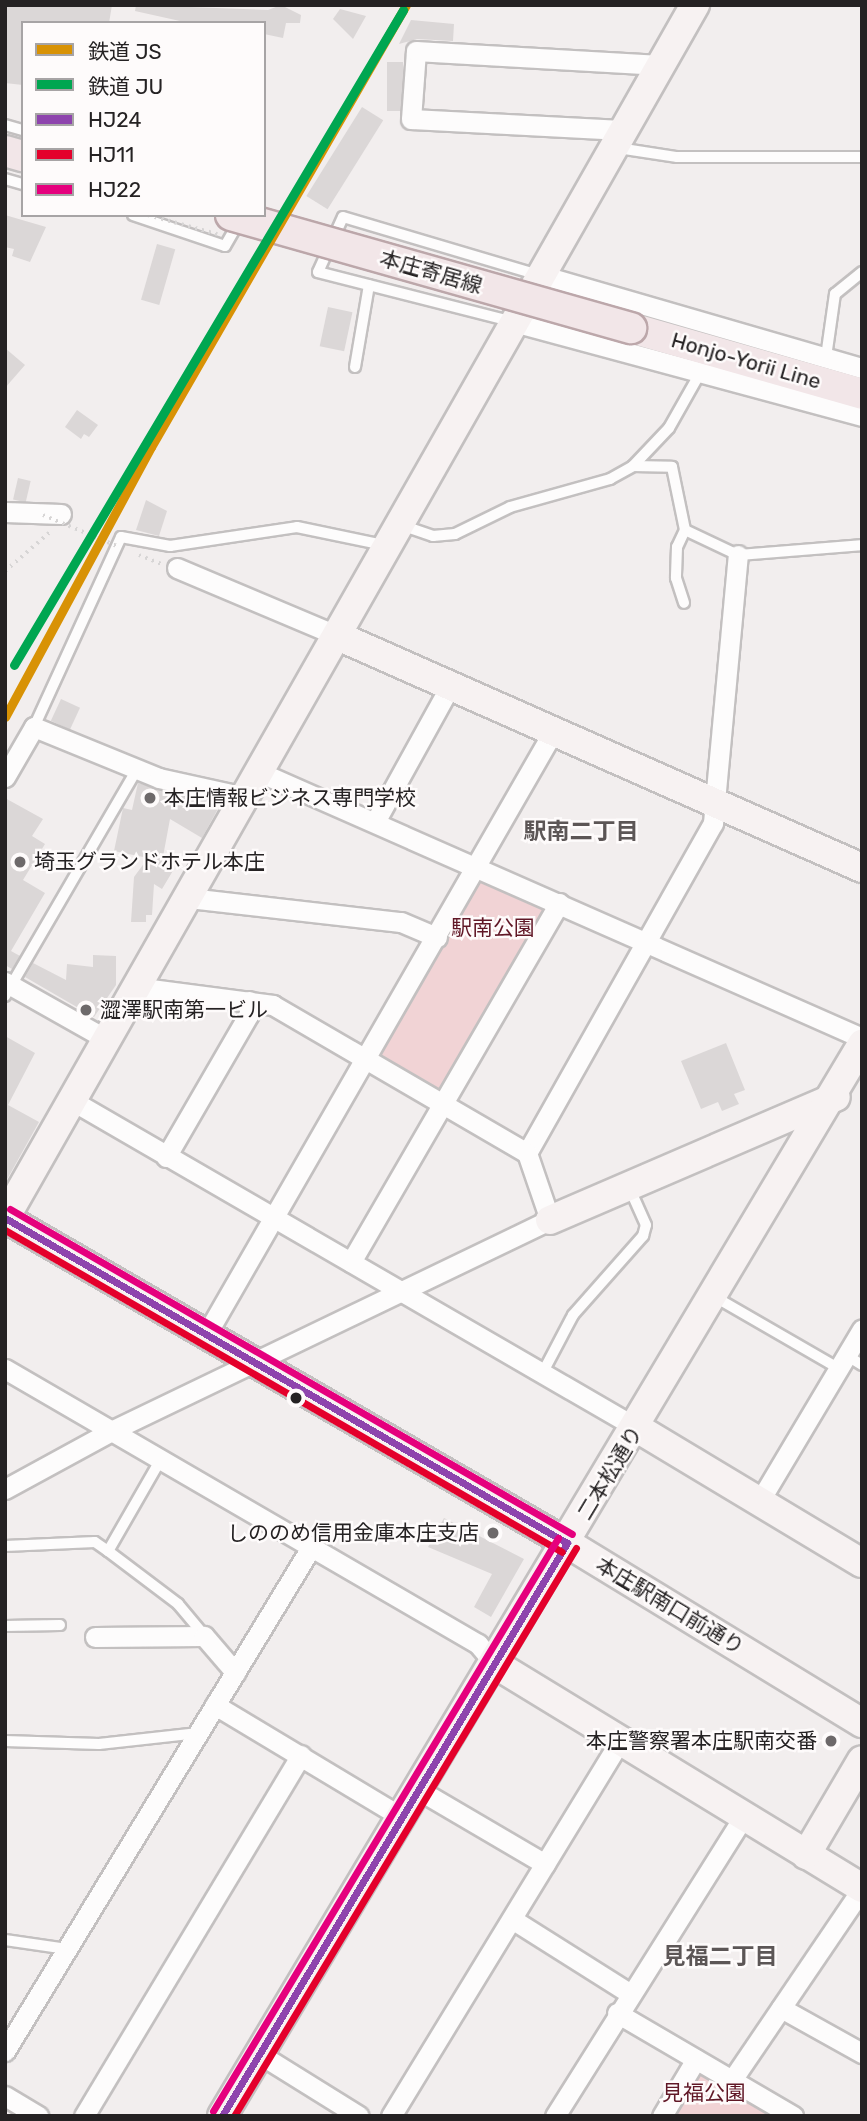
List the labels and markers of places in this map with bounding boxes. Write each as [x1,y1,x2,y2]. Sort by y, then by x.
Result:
place label: 本庄情報ビジネス専門学校 [164,785,416,811]
marker: 本庄情報ビジネス専門学校 [142,790,158,806]
place label: 埼玉グランドホテル本庄 [34,849,265,875]
marker: 埼玉グランドホテル本庄 [12,854,28,870]
place label: 澀澤駅南第一ビル [100,997,268,1023]
marker: 澀澤駅南第一ビル [78,1002,94,1018]
unlabelled marker [289,1391,303,1405]
place label: しののめ信用金庫本庄支店 [227,1520,479,1546]
marker: しののめ信用金庫本庄支店 [485,1525,501,1541]
place label: 本庄警察署本庄駅南交番 [586,1728,817,1754]
marker: 本庄警察署本庄駅南交番 [823,1733,839,1749]

